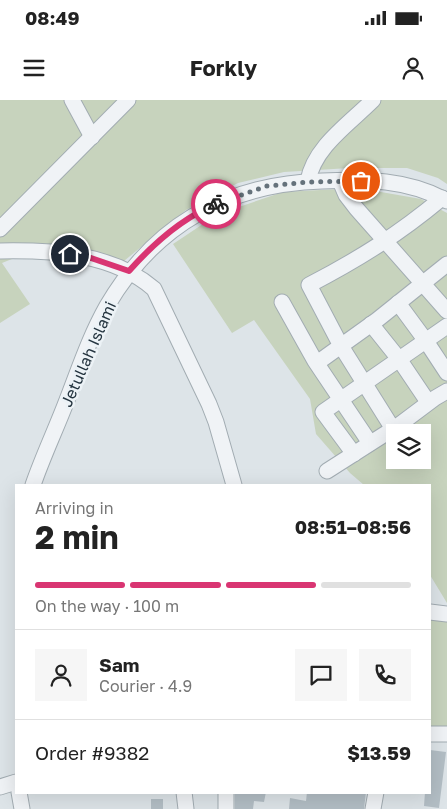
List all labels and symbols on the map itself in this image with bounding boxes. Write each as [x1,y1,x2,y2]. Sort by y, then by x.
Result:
pin [340,160,382,202]
courier [191,179,241,229]
pin [49,233,91,275]
street label: Jetullah Islami [56,298,120,410]

